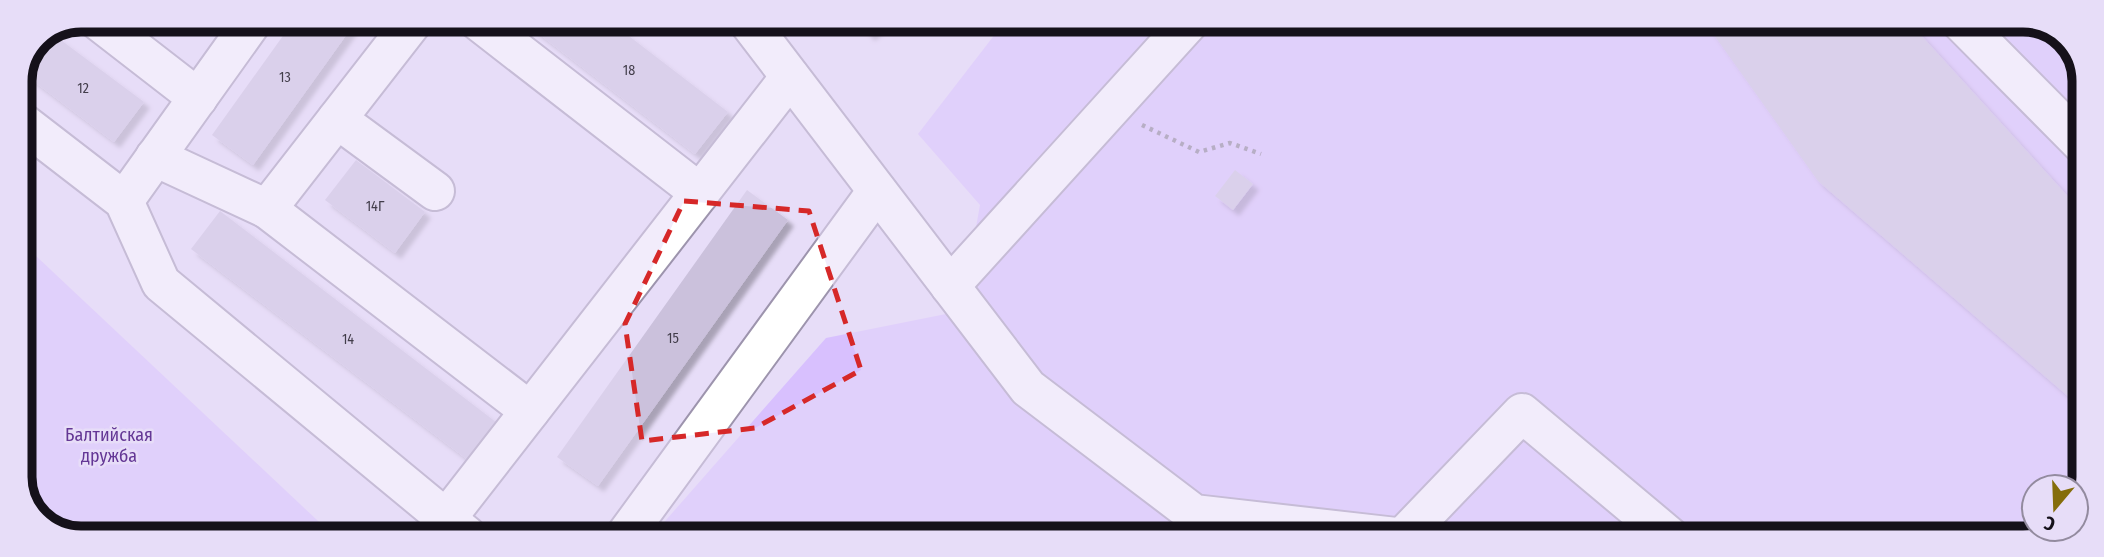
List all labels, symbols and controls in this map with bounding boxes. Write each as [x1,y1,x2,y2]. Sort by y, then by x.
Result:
house number: 18 [623,62,635,79]
house number: 13 [279,69,291,86]
house number: 12 [77,80,89,97]
house number: 14Г [366,198,385,215]
house number: 15 [667,330,679,347]
house number: 14 [342,331,354,348]
park label: Балтийская дружба [65,424,153,467]
north arrow [2020,473,2090,543]
text: С [2041,511,2058,536]

